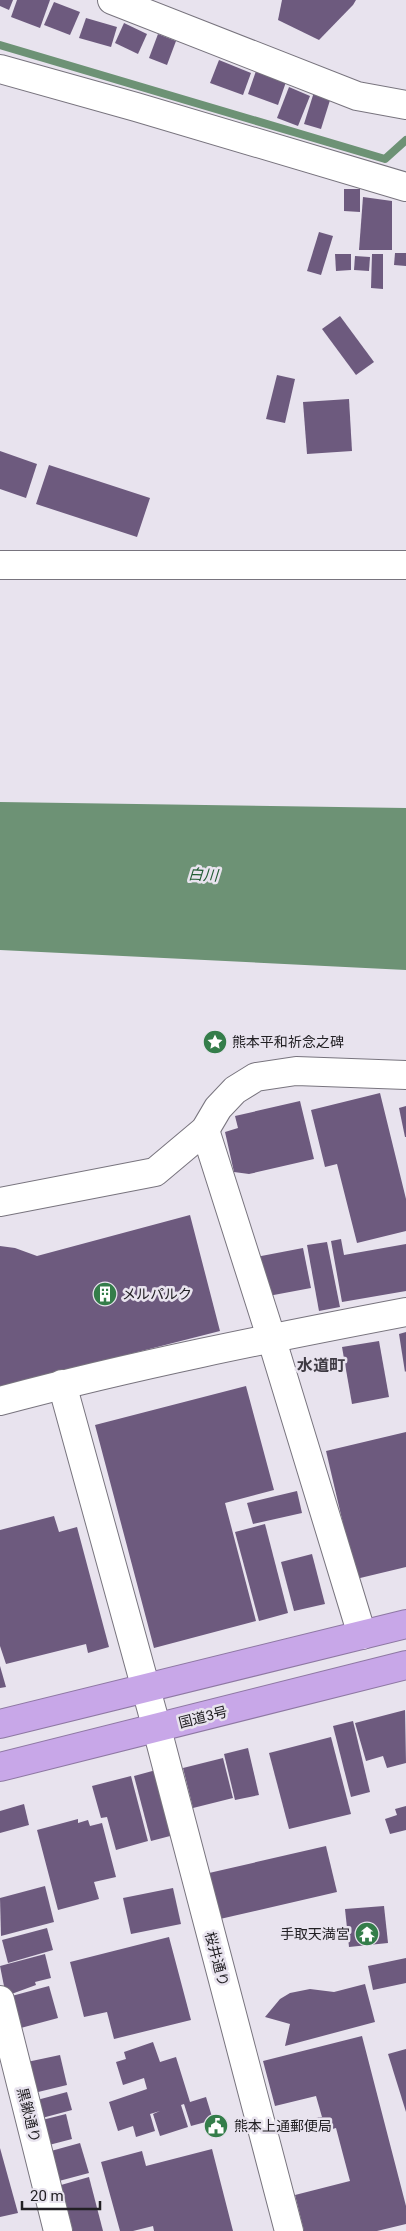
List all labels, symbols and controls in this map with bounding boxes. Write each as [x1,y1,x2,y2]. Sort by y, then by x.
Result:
water label: 白川 [188,865,220,885]
place icon: 熊本平和祈念之碑 [202,1029,228,1055]
place label: 熊本平和祈念之碑 [232,1034,344,1050]
building icon: メルパルク [92,1281,118,1307]
place label: メルパルク [122,1286,192,1302]
district label: 水道町 [297,1356,345,1375]
street label: 国道3号 [177,1703,229,1731]
temple icon: 手取天満宮 [354,1921,380,1947]
place label: 手取天満宮 [280,1926,350,1942]
street label: 桜井通り [202,1930,232,1988]
street label: 黒鍬通り [14,2086,44,2144]
public building icon: 熊本上通郵便局 [203,2113,229,2139]
place label: 熊本上通郵便局 [234,2118,332,2134]
scale bar [22,2178,100,2210]
text: 20 m [30,2187,64,2205]

